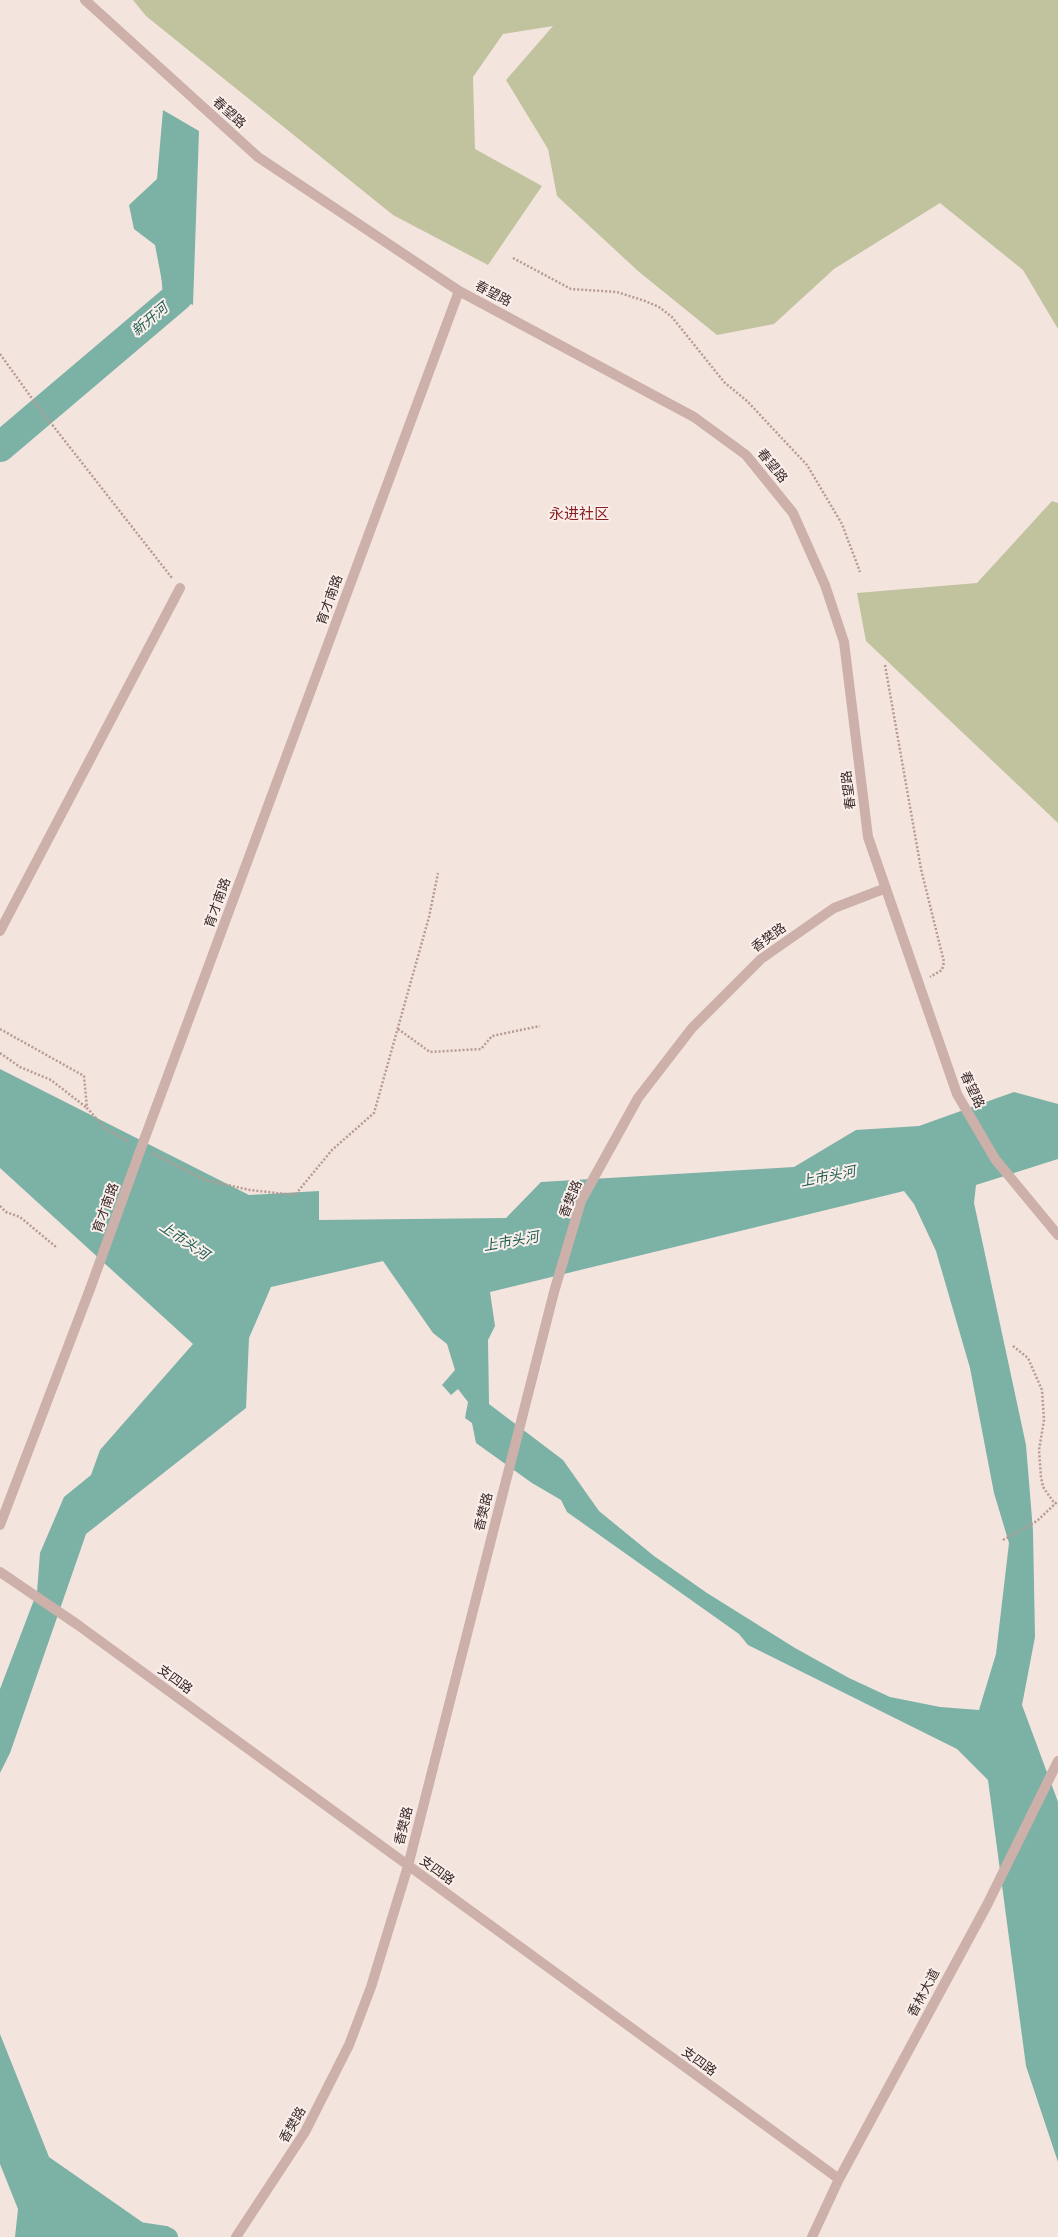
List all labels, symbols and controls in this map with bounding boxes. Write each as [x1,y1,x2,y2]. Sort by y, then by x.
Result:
street label: 春望路 [209,94,249,132]
street label: 春望路 [472,278,514,310]
water label: 新开河 [129,300,171,340]
street label: 春望路 [754,446,790,486]
district label: 永进社区 [549,506,609,524]
street label: 育才南路 [314,573,346,627]
street label: 春望路 [839,770,859,810]
street label: 育才南路 [202,876,234,930]
street label: 香樊路 [749,920,789,956]
street label: 春望路 [957,1069,987,1111]
water label: 上市头河 [799,1163,857,1191]
street label: 香樊路 [556,1178,586,1220]
street label: 育才南路 [90,1181,122,1235]
water label: 上市头河 [156,1218,212,1264]
water label: 上市头河 [482,1229,540,1255]
street label: 香樊路 [472,1491,496,1533]
street label: 支四路 [155,1662,195,1698]
street label: 香樊路 [392,1805,416,1847]
street label: 支四路 [417,1853,457,1889]
street label: 香林大道 [905,1966,943,2020]
street label: 支四路 [679,2044,719,2080]
street label: 香樊路 [276,2104,310,2146]

